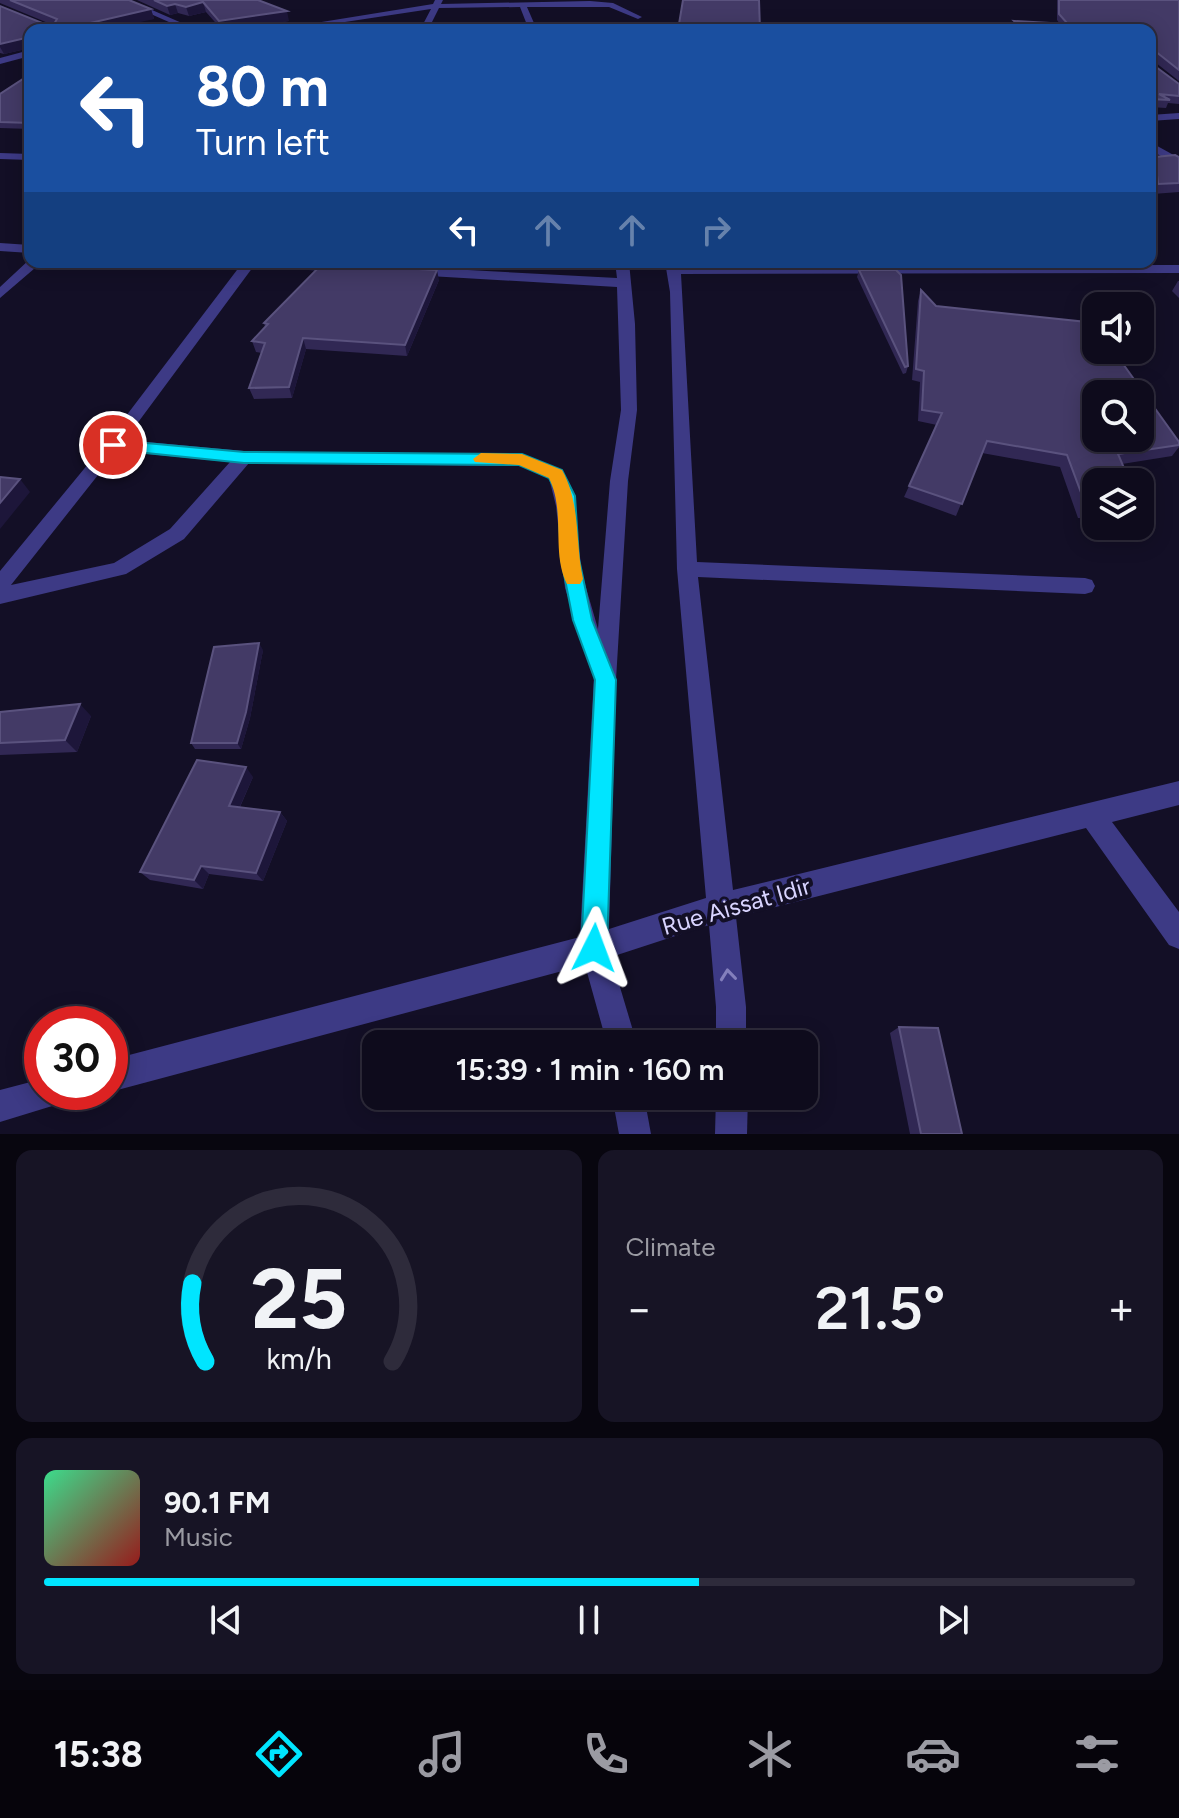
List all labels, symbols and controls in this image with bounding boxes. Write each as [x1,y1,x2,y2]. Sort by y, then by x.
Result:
text: 80 m [196,53,329,120]
icon: left [64,56,168,160]
text: Turn left [196,121,330,164]
icon: left [442,208,486,252]
icon: ahead [526,208,570,252]
icon: ahead [610,208,654,252]
icon: right [694,208,738,252]
map controls [1082,292,1154,540]
button: sound [1082,292,1154,364]
button: search [1082,380,1154,452]
pin [79,411,147,479]
icon: arrive [91,423,135,467]
button: layers [1082,468,1154,540]
street label: Rue Aissat Idir [658,871,814,941]
position arrow [552,906,636,990]
one-way arrow [719,969,736,982]
speed limit sign: 30 [24,1006,128,1110]
text: 15:39 · 1 min · 160 m [456,1051,724,1088]
text: Climate [626,1231,715,1263]
text: 25 [251,1249,347,1349]
text: 21.5° [815,1272,945,1344]
text: − [626,1282,653,1335]
text: + [1108,1282,1135,1335]
text: km/h [266,1342,331,1376]
text: 90.1 FM [164,1484,270,1521]
text: Music [164,1521,233,1553]
icon: previous [204,1598,248,1642]
icon: pause [567,1598,611,1642]
icon: next [931,1598,975,1642]
icon: directions [251,1726,307,1782]
icon: music [414,1726,470,1782]
icon: phone [578,1726,634,1782]
icon: climate [742,1726,798,1782]
icon: car [905,1726,961,1782]
icon: filters [1069,1726,1125,1782]
text: 15:38 [54,1733,143,1776]

